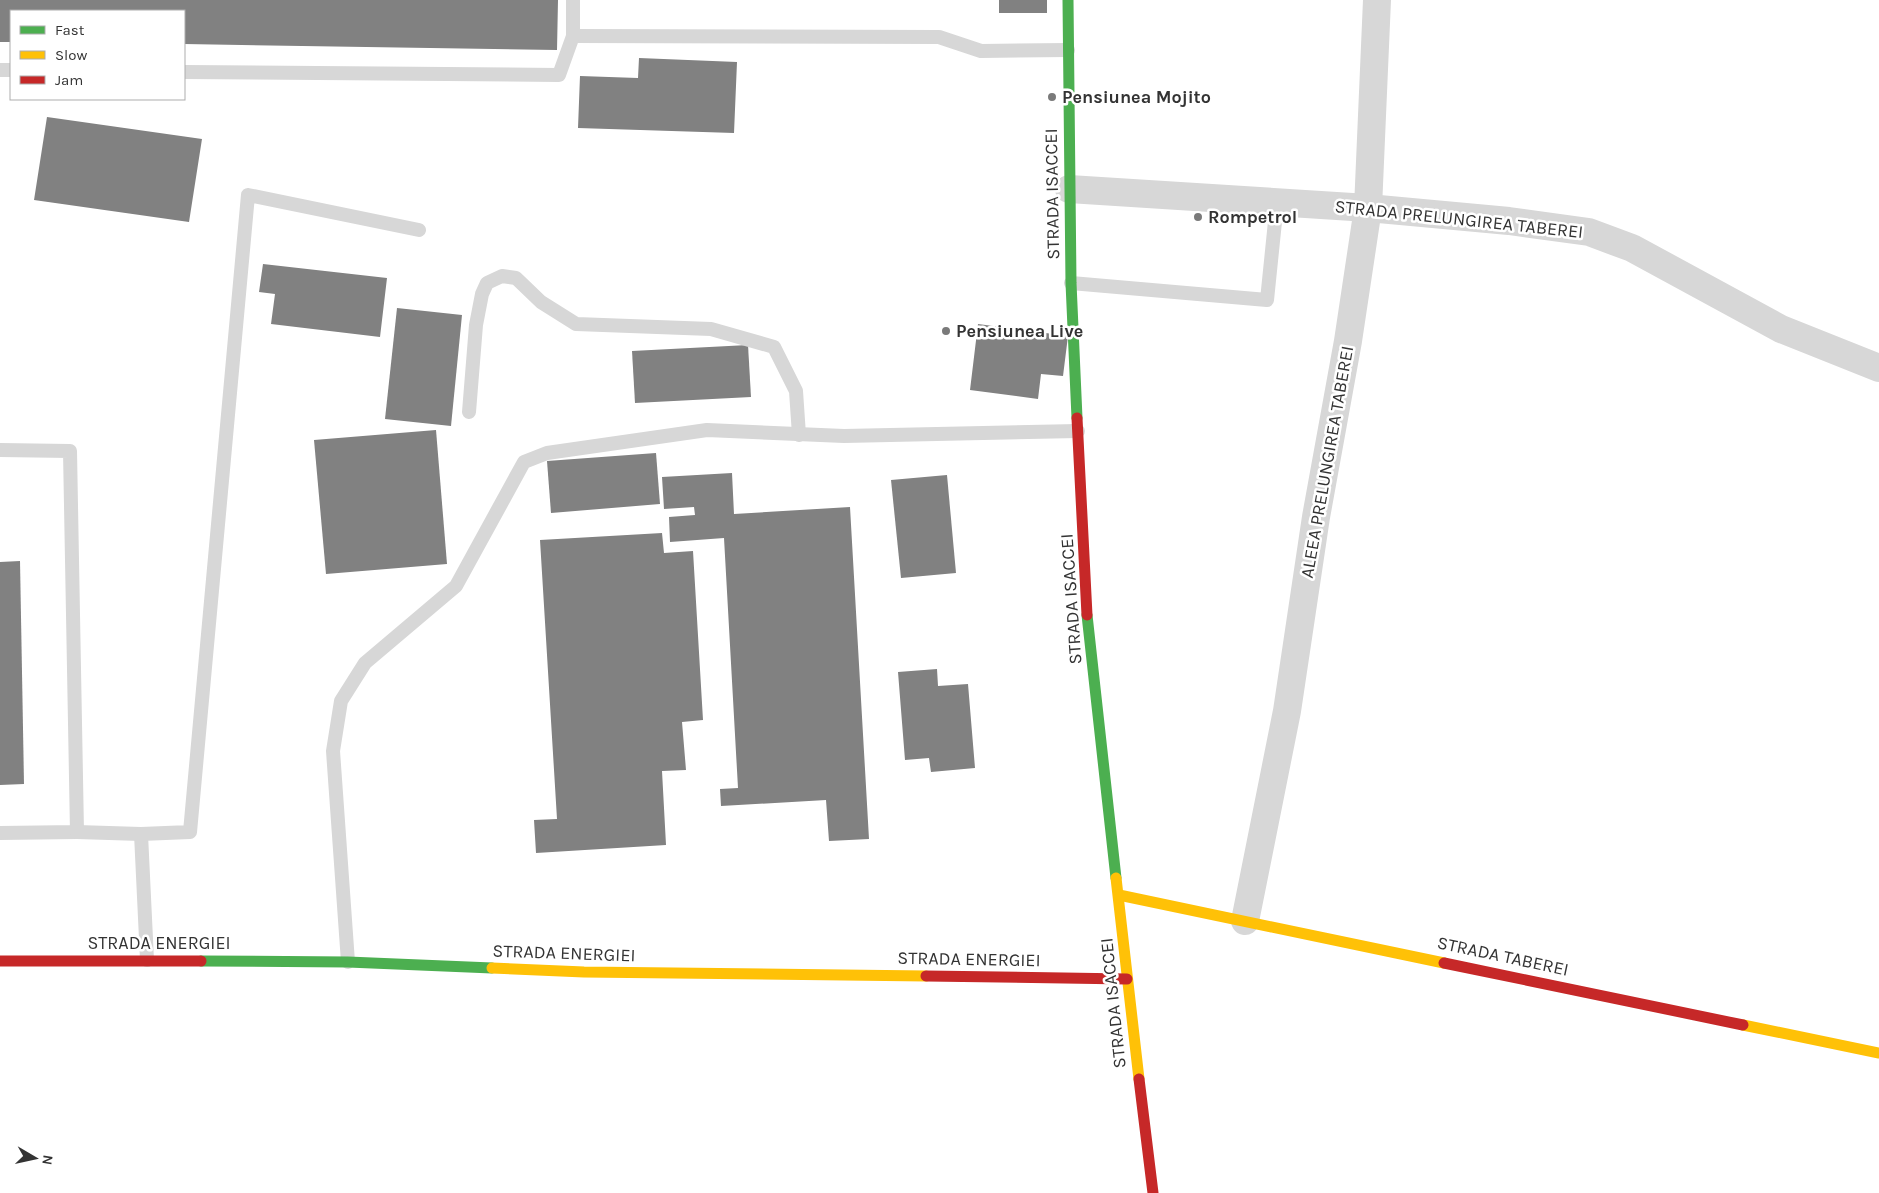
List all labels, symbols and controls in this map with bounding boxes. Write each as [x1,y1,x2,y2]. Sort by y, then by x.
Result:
legend [10,10,185,100]
text: Fast [55,21,85,39]
text: Slow [55,46,87,64]
text: Jam [55,71,83,89]
place label: Pensiunea Mojito [1062,86,1211,108]
marker: Pensiunea Mojito [1046,91,1058,103]
street label: STRADA ISACCEI [1040,128,1064,260]
street label: STRADA PRELUNGIREA TABEREI [1334,195,1584,243]
place label: Rompetrol [1208,206,1297,228]
marker: Rompetrol [1192,211,1204,223]
place label: Pensiunea Live [956,320,1083,342]
marker: Pensiunea Live [940,325,952,337]
street label: ALEEA PRELUNGIREA TABEREI [1296,344,1358,580]
street label: STRADA ISACCEI [1055,533,1087,665]
street label: STRADA TABEREI [1435,931,1571,981]
street label: STRADA ENERGIEI [87,932,231,954]
street label: STRADA ISACCEI [1095,937,1131,1069]
street label: STRADA ENERGIEI [492,940,636,966]
street label: STRADA ENERGIEI [897,947,1041,971]
north arrow [10,1133,60,1183]
text: N [38,1154,57,1166]

